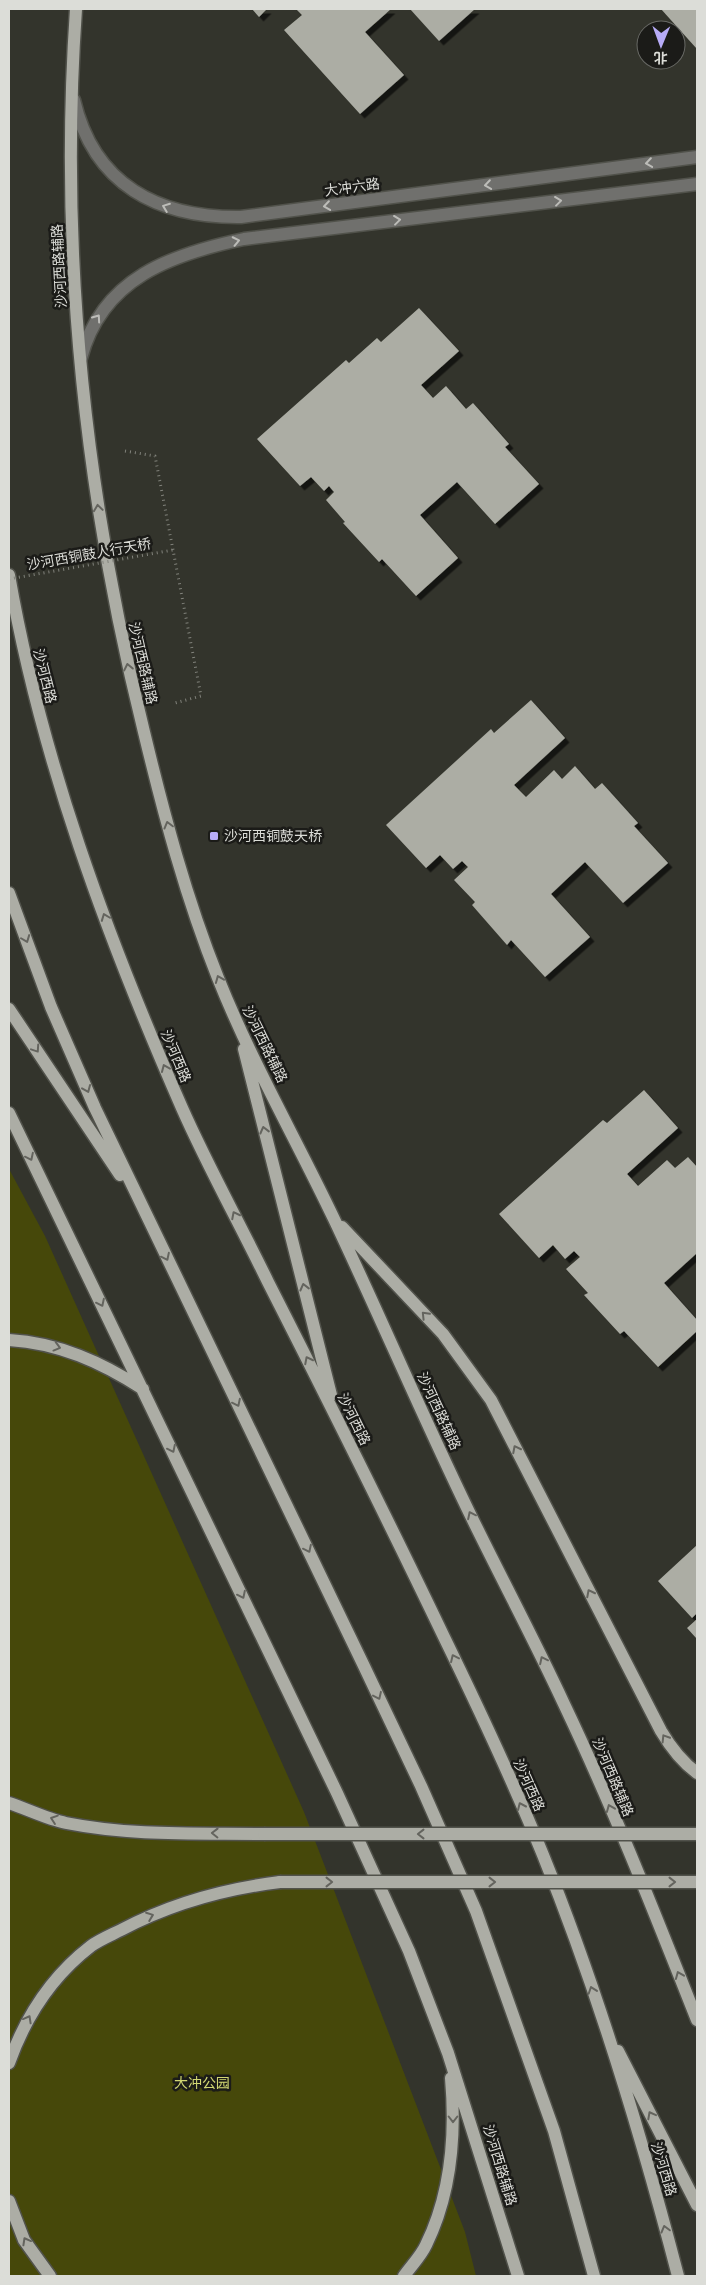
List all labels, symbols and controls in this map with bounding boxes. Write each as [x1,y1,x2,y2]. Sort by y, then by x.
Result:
north arrow [636,20,686,70]
text: 北 [654,50,668,66]
one-way arrow [645,157,653,168]
street label: 大冲六路 [323,175,381,199]
one-way arrow [483,179,492,189]
one-way arrow [554,196,562,206]
one-way arrow [322,200,330,211]
one-way arrow [162,203,171,213]
one-way arrow [393,215,401,226]
street label: 沙河西路辅路 [49,224,69,308]
one-way arrow [231,236,240,247]
one-way arrow [91,314,101,323]
one-way arrow [93,503,104,511]
street label: 沙河西铜鼓人行天桥 [26,535,152,573]
street label: 沙河西路辅路 [126,620,160,706]
street label: 沙河西路 [30,647,60,705]
one-way arrow [124,663,134,672]
one-way arrow [163,821,174,829]
place label: 沙河西铜鼓天桥 [224,828,322,844]
marker: 沙河西铜鼓天桥 [208,830,220,842]
one-way arrow [101,913,111,922]
one-way arrow [20,934,30,942]
one-way arrow [215,975,225,984]
street label: 沙河西路辅路 [239,1003,291,1085]
street label: 沙河西路 [158,1027,194,1085]
one-way arrow [30,1043,39,1053]
one-way arrow [161,1064,172,1073]
one-way arrow [80,1084,91,1093]
one-way arrow [260,1126,270,1134]
one-way arrow [24,1152,34,1161]
one-way arrow [231,1211,241,1220]
one-way arrow [160,1252,170,1261]
one-way arrow [299,1283,310,1292]
one-way arrow [95,1298,105,1307]
one-way arrow [422,1312,431,1321]
one-way arrow [52,1342,60,1352]
one-way arrow [304,1356,314,1365]
street label: 沙河西路辅路 [414,1370,464,1452]
street label: 沙河西路 [335,1390,373,1448]
one-way arrow [231,1398,241,1407]
one-way arrow [166,1444,176,1453]
one-way arrow [512,1445,522,1454]
one-way arrow [466,1511,477,1520]
one-way arrow [301,1544,312,1553]
one-way arrow [586,1589,596,1598]
one-way arrow [236,1590,246,1599]
one-way arrow [450,1654,460,1663]
one-way arrow [539,1656,549,1665]
one-way arrow [372,1691,382,1700]
one-way arrow [662,1734,671,1743]
street label: 沙河西路辅路 [589,1735,637,1819]
street label: 沙河西路 [510,1756,548,1814]
one-way arrow [517,1802,528,1811]
one-way arrow [606,1804,617,1813]
one-way arrow [50,1814,59,1824]
one-way arrow [211,1828,218,1838]
one-way arrow [417,1829,424,1839]
one-way arrow [326,1877,333,1887]
one-way arrow [488,1877,496,1887]
one-way arrow [668,1877,676,1887]
one-way arrow [145,1912,153,1922]
one-way arrow [675,1971,685,1980]
one-way arrow [588,1986,598,1995]
one-way arrow [22,2015,32,2024]
park label: 大冲公园 [174,2075,230,2091]
one-way arrow [647,2111,657,2120]
one-way arrow [448,2116,458,2123]
street label: 沙河西路辅路 [480,2122,520,2208]
street label: 沙河西路 [648,2140,680,2198]
one-way arrow [661,2226,671,2234]
one-way arrow [22,2237,32,2246]

